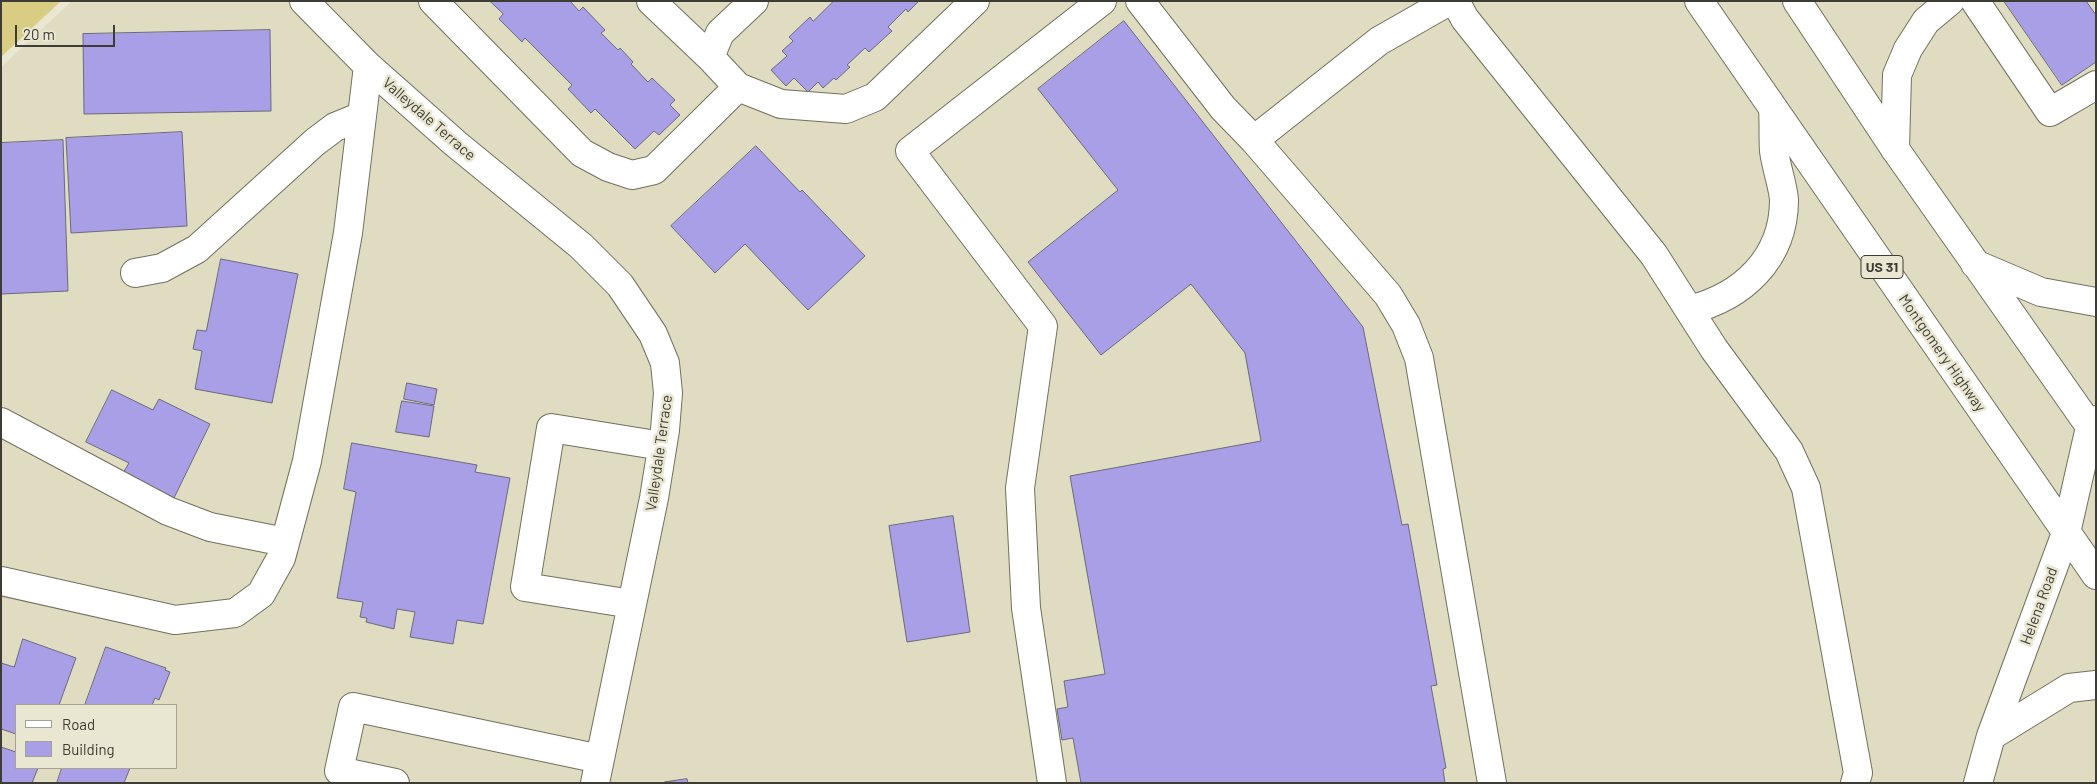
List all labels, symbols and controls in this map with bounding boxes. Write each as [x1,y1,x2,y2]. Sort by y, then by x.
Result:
scale bar [18,15,118,47]
text: 20 m [23,25,55,43]
street label: Valleydale Terrace [379,74,479,164]
road number: US 31 [1861,256,1903,278]
street label: Montgomery Highway [1895,291,1989,415]
street label: Valleydale Terrace [642,394,676,512]
street label: Helena Road [2017,565,2061,647]
legend [15,704,178,769]
text: Road [62,715,95,733]
text: Building [62,740,115,758]

